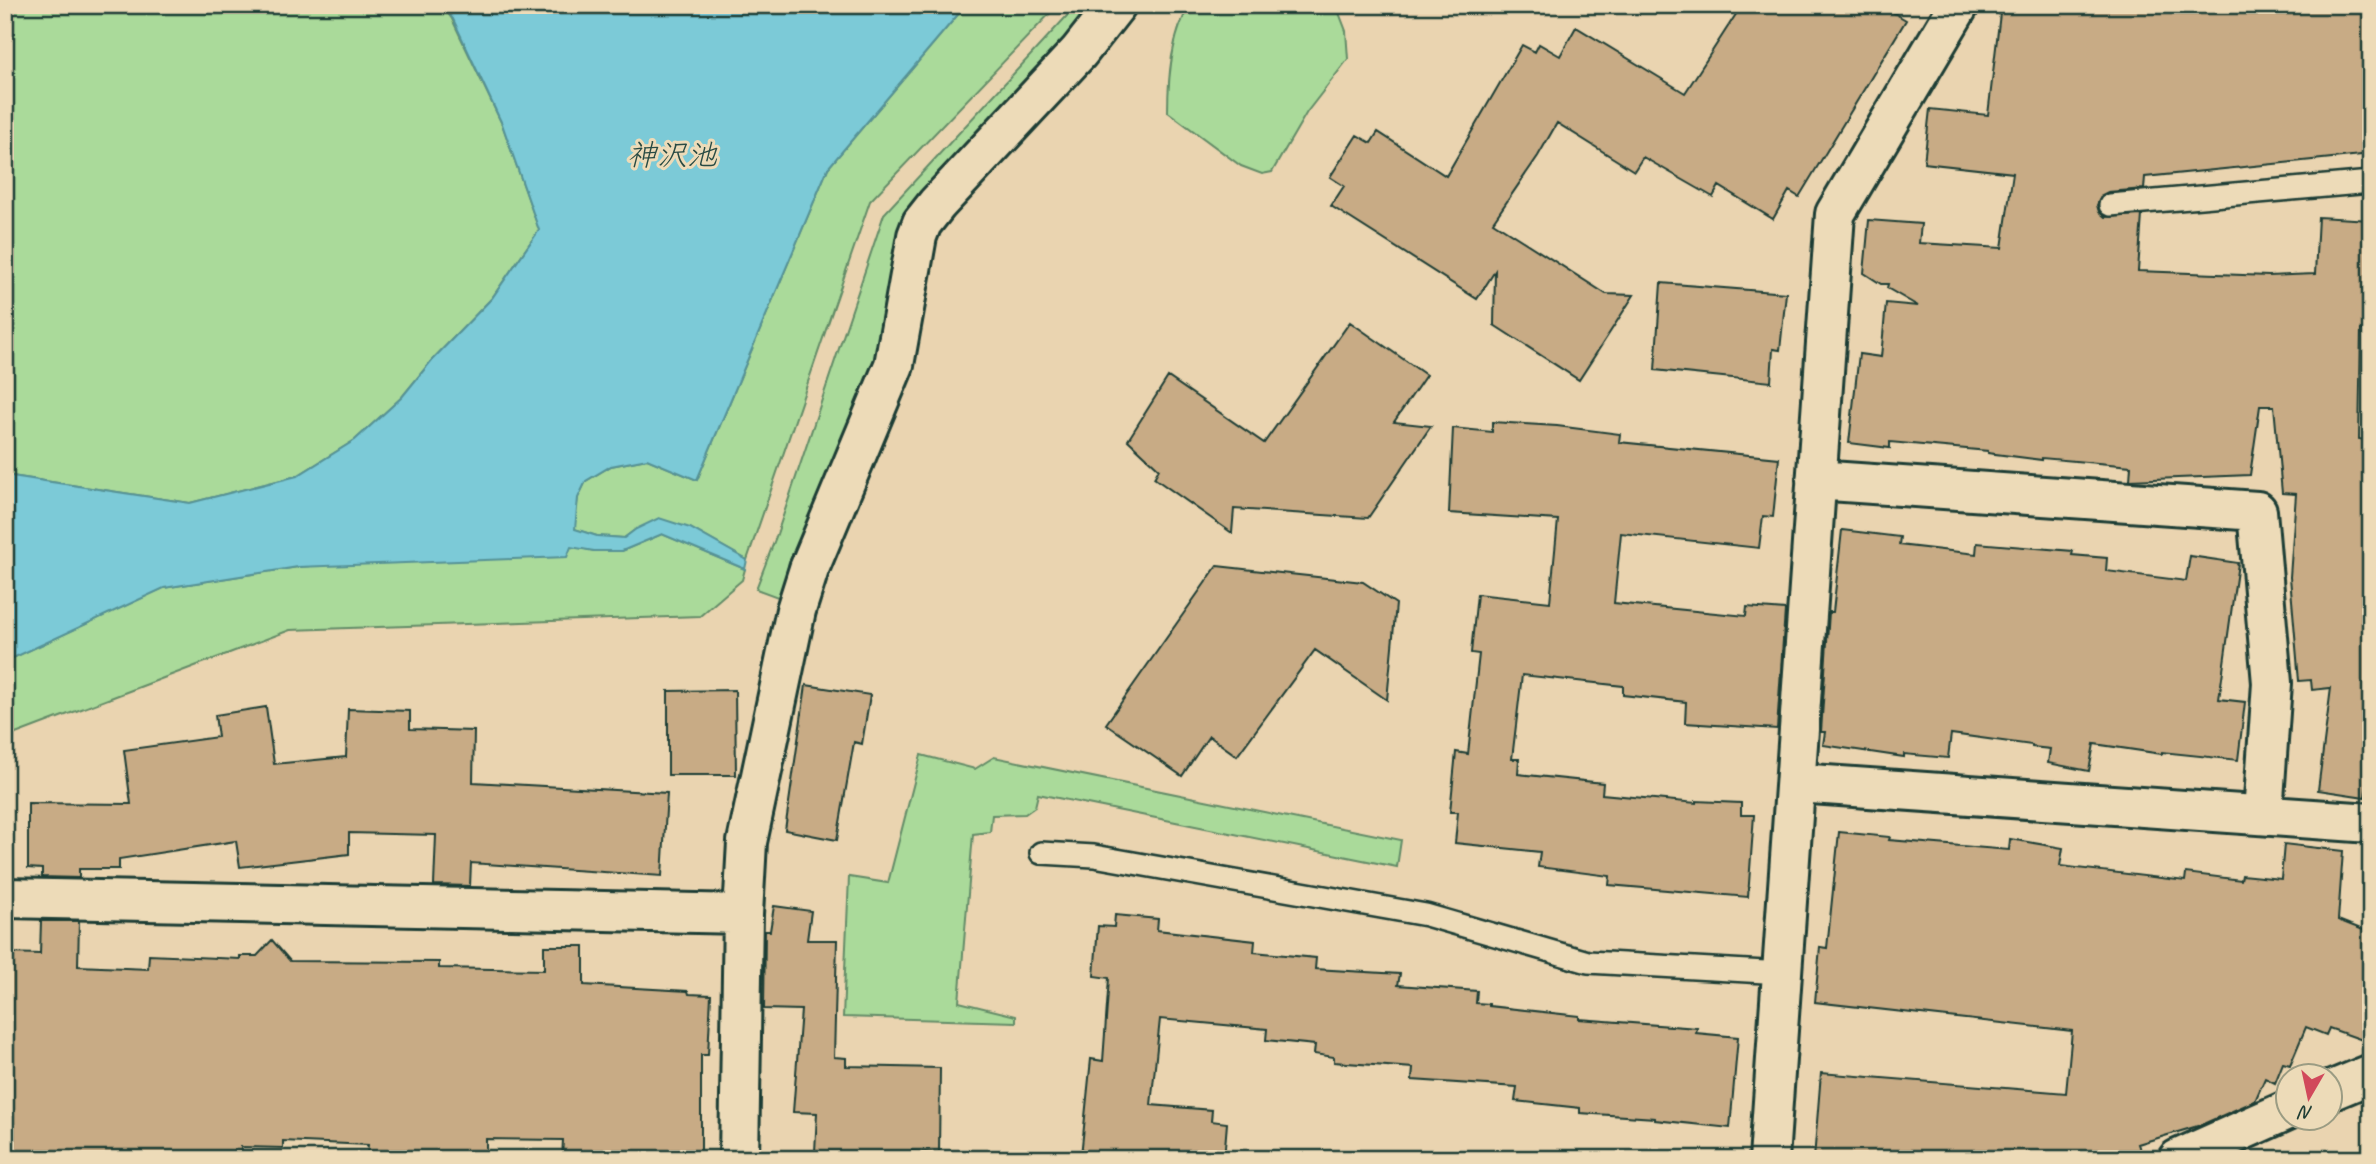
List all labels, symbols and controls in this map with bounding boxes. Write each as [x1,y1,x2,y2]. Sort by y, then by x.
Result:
water label: 神沢池 [627,136,718,174]
north arrow [2274,1062,2344,1132]
text: N [2296,1100,2314,1126]

